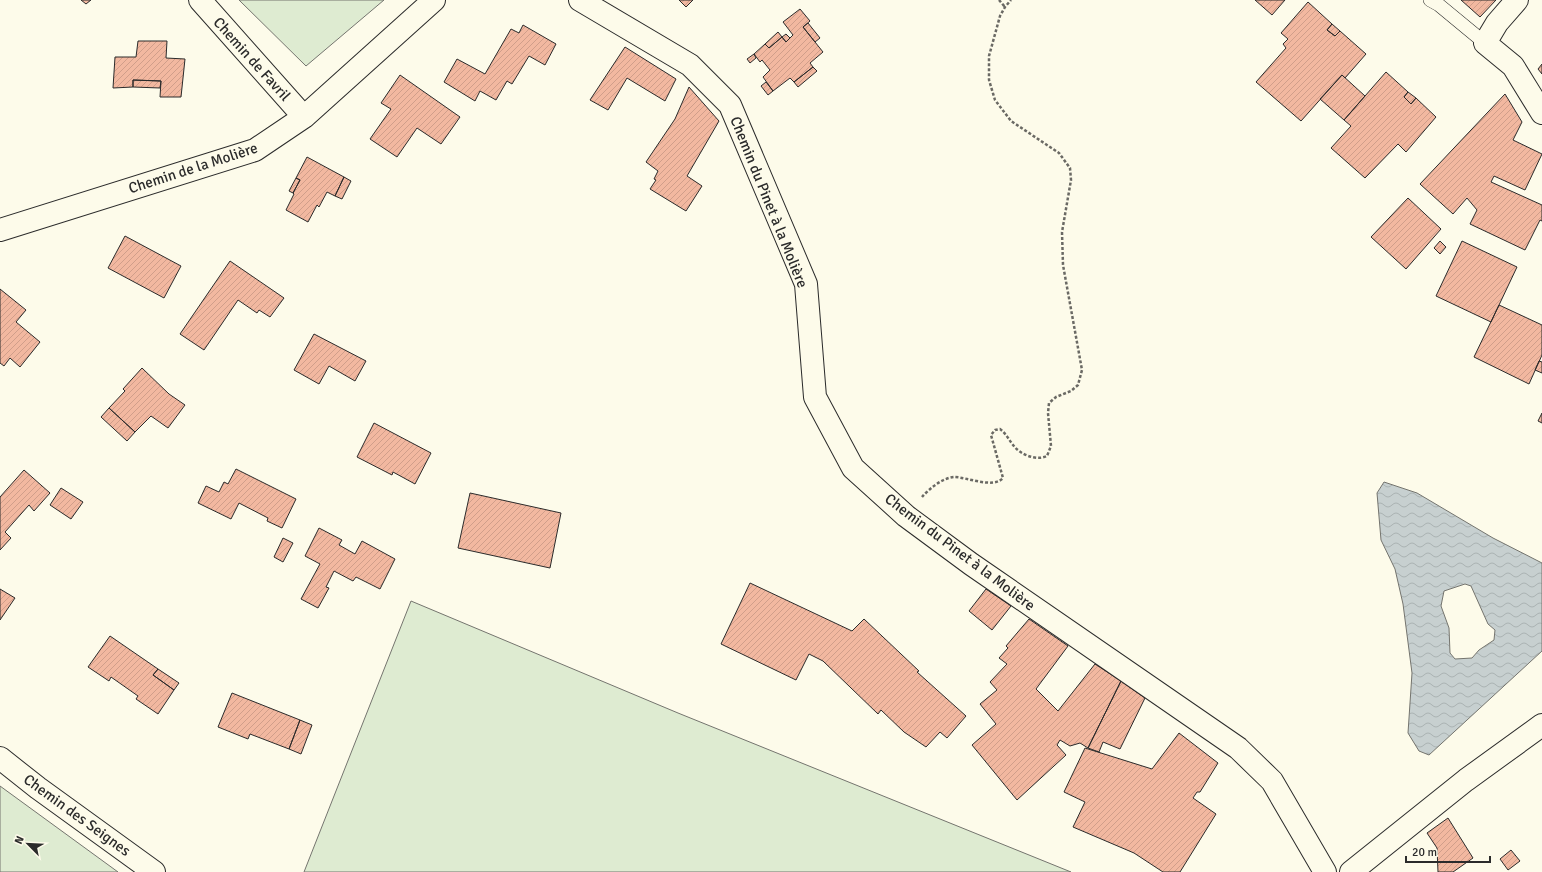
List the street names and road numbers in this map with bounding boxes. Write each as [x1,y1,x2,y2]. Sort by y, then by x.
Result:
street label: Chemin de Favril [210,13,294,105]
street label: Chemin du Pinet à la Molière [726,114,812,290]
street label: Chemin de la Molière [126,139,260,197]
street label: Chemin du Pinet à la Molière [881,490,1039,614]
street label: Chemin des Seignes [20,770,134,860]

